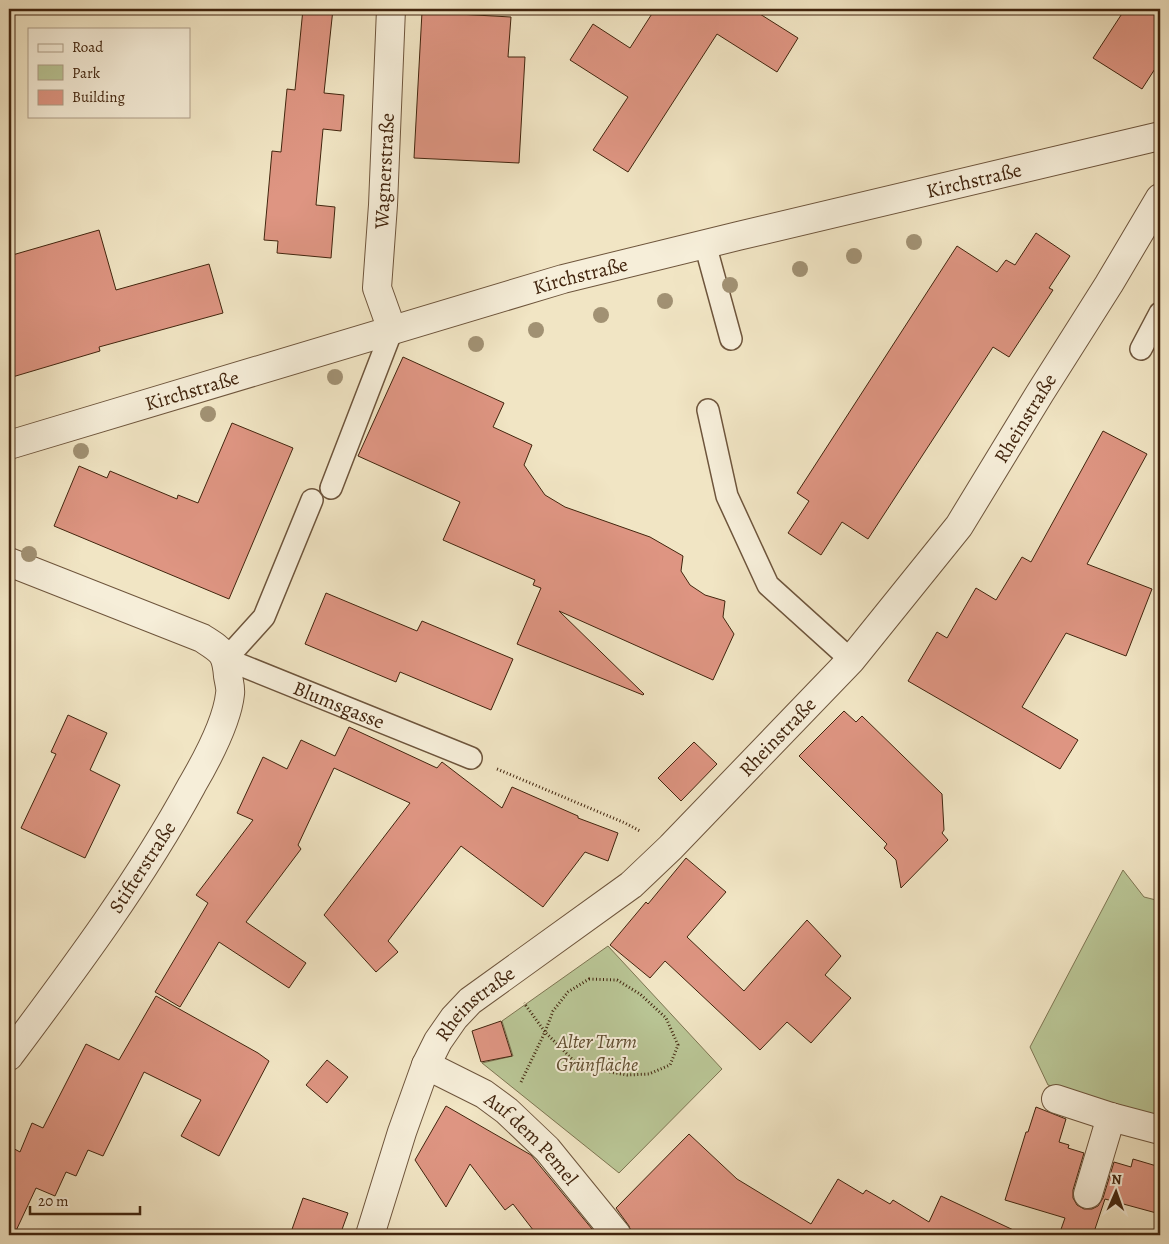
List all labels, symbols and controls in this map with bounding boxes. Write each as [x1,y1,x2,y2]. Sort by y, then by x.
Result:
legend [28,28,190,118]
text: Road [72,37,104,57]
text: Park [72,63,101,83]
text: Building [72,87,125,107]
street label: Wagnerstraße [368,112,401,231]
street label: Kirchstraße [924,156,1024,205]
street label: Kirchstraße [530,251,631,301]
street label: Kirchstraße [142,364,243,418]
street label: Rheinstraße [988,368,1063,468]
street label: Blumsgasse [289,675,389,736]
street label: Rheinstraße [733,691,822,783]
street label: Stifterstraße [103,816,182,919]
street label: Rheinstraße [429,960,520,1047]
park label: Alter Turm Grünfläche [556,1028,638,1078]
street label: Auf dem Pemel [478,1085,584,1191]
north arrow [1092,1166,1142,1216]
text: N [1111,1170,1122,1189]
scale bar [30,1184,140,1216]
text: 20 m [38,1191,69,1211]

